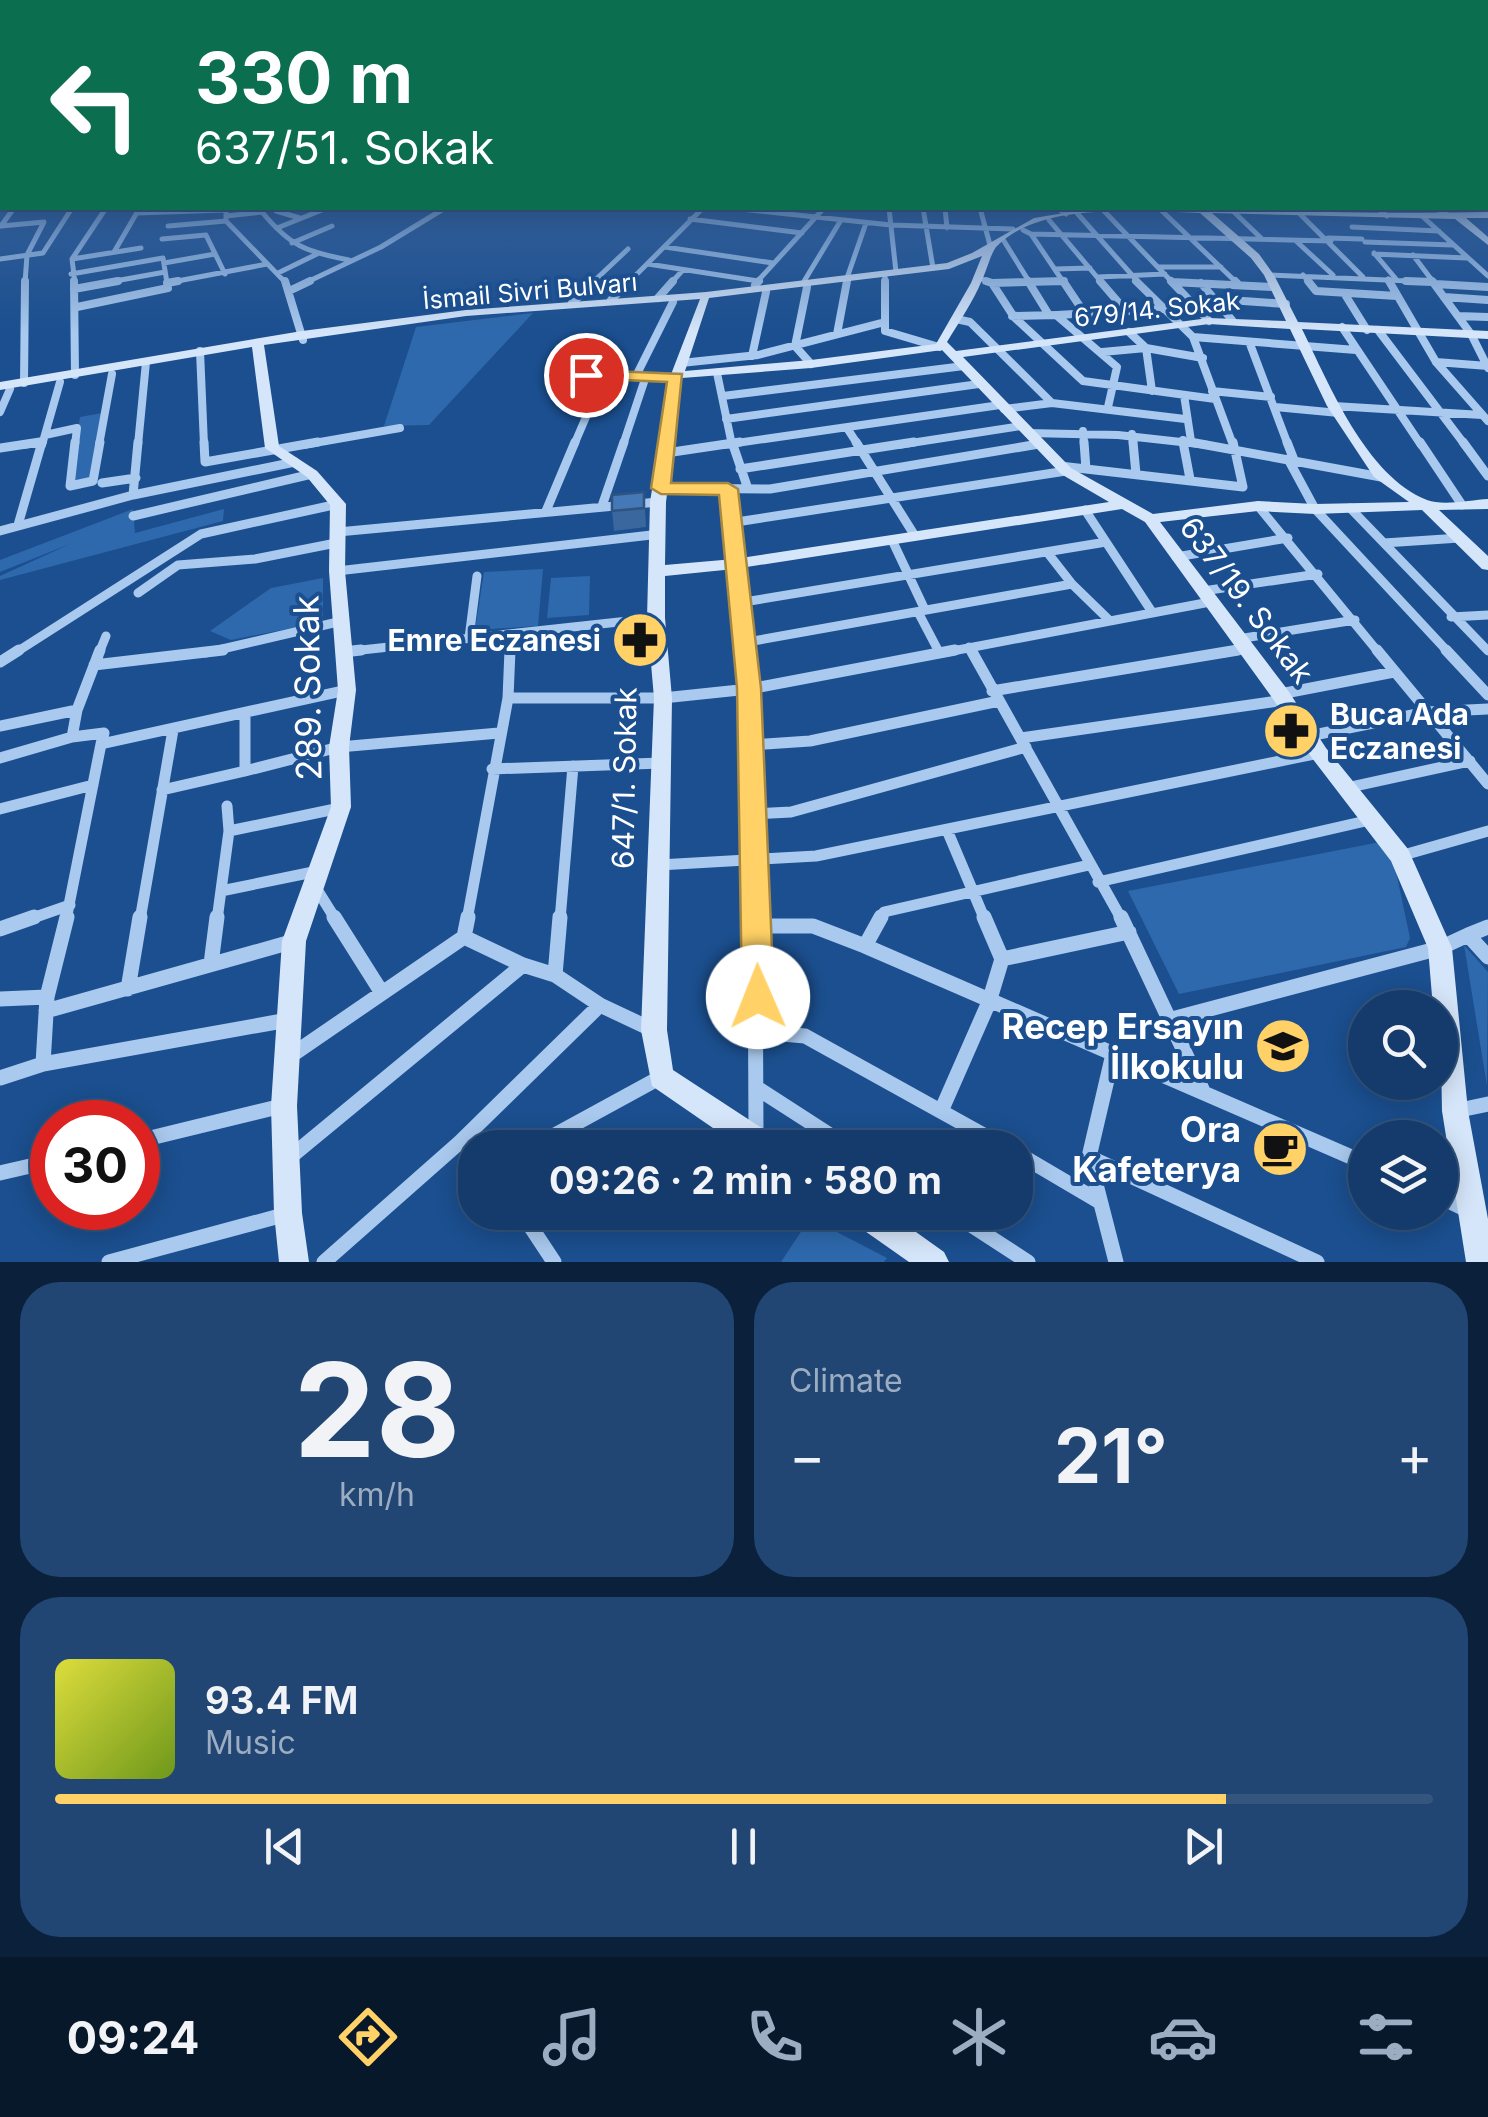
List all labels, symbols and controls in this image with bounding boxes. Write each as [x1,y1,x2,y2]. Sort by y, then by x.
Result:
text: 330 m [195,35,413,120]
icon: left [30,40,160,170]
text: 637/51. Sokak [195,120,494,175]
street label: İsmail Sivri Bulvarı [421,266,638,315]
street label: 679/14. Sokak [1073,285,1241,333]
pin [544,333,629,418]
icon: arrive [559,348,614,403]
street label: 637/19. Sokak [1173,510,1322,691]
street label: 289. Sokak [284,595,330,781]
pharmacy icon: Emre Eczanesi [610,610,670,670]
place label: Emre Eczanesi [388,622,601,658]
street label: 647/1. Sokak [604,686,644,869]
place label: Buca Ada Eczanesi [1330,696,1469,766]
pharmacy icon: Buca Ada Eczanesi [1261,701,1321,761]
position arrow [706,945,810,1049]
map controls [1348,990,1458,1230]
button: search [1348,990,1458,1100]
place label: Recep Ersayın İlkokulu [1002,1005,1244,1087]
school or university icon: Recep Ersayın İlkokulu [1253,1016,1313,1076]
speed limit sign: 30 [30,1100,160,1230]
place label: Ora Kafeterya [1072,1108,1241,1190]
cafe icon: Ora Kafeterya [1250,1119,1310,1179]
button: layers [1348,1120,1458,1230]
text: 09:26 · 2 min · 580 m [549,1157,942,1203]
text: 28 [294,1331,460,1488]
text: Climate [789,1361,903,1400]
text: 21° [1054,1410,1168,1501]
text: − [789,1423,825,1489]
text: + [1397,1423,1433,1489]
text: km/h [339,1475,415,1514]
text: 93.4 FM [205,1677,359,1723]
text: Music [205,1723,296,1762]
icon: previous [257,1819,312,1874]
icon: pause [716,1819,771,1874]
icon: next [1176,1819,1231,1874]
icon: directions [333,2002,403,2072]
icon: music [537,2002,607,2072]
icon: phone [740,2002,810,2072]
icon: climate [944,2002,1014,2072]
icon: car [1148,2002,1218,2072]
icon: filters [1351,2002,1421,2072]
text: 09:24 [67,2010,199,2065]

